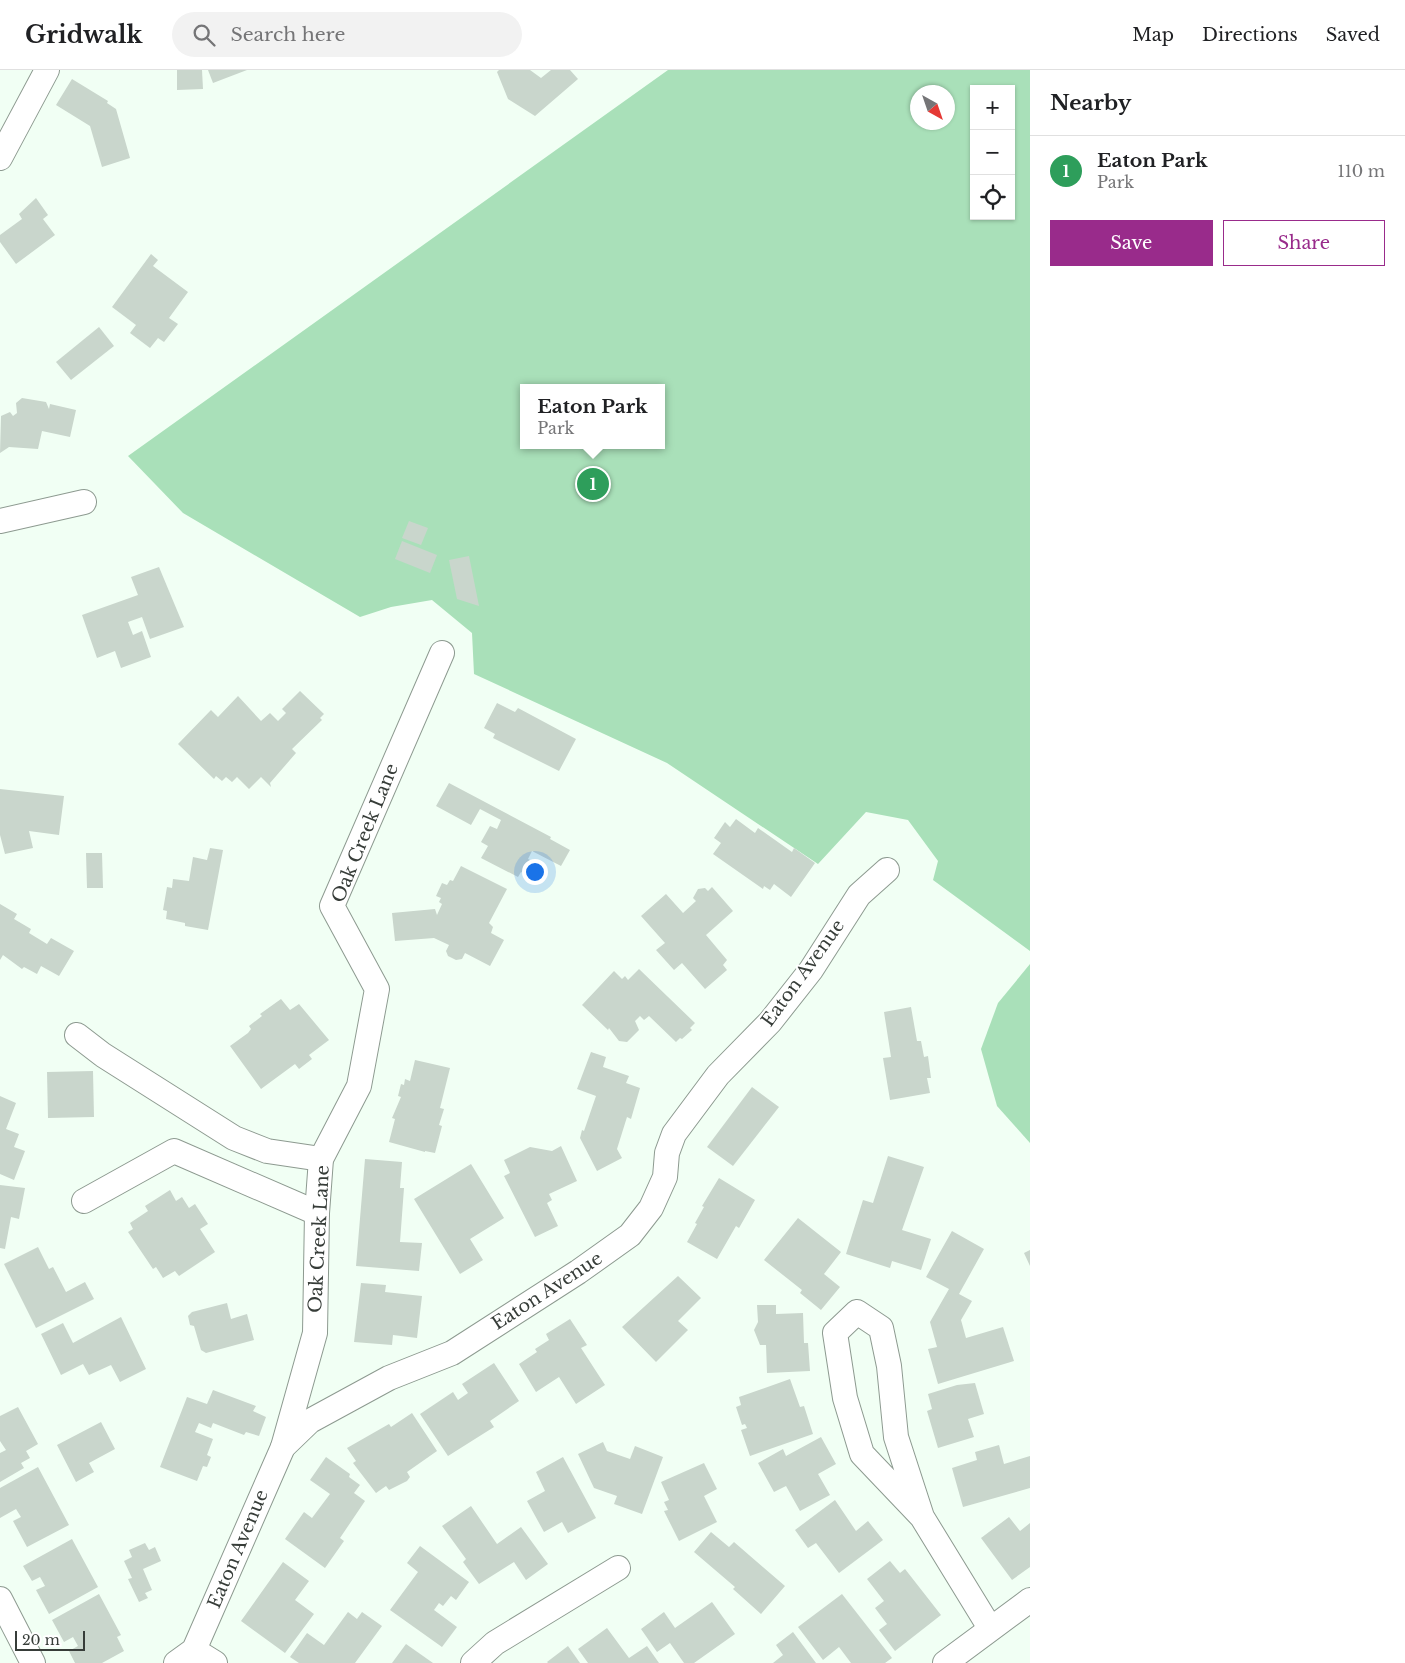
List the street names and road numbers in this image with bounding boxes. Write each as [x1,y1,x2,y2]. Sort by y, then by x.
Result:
street label: Oak Creek Lane [327,760,403,906]
street label: Eaton Avenue [757,915,849,1031]
street label: Oak Creek Lane [304,1164,334,1314]
street label: Eaton Avenue [488,1247,606,1335]
street label: Eaton Avenue [203,1486,273,1612]

